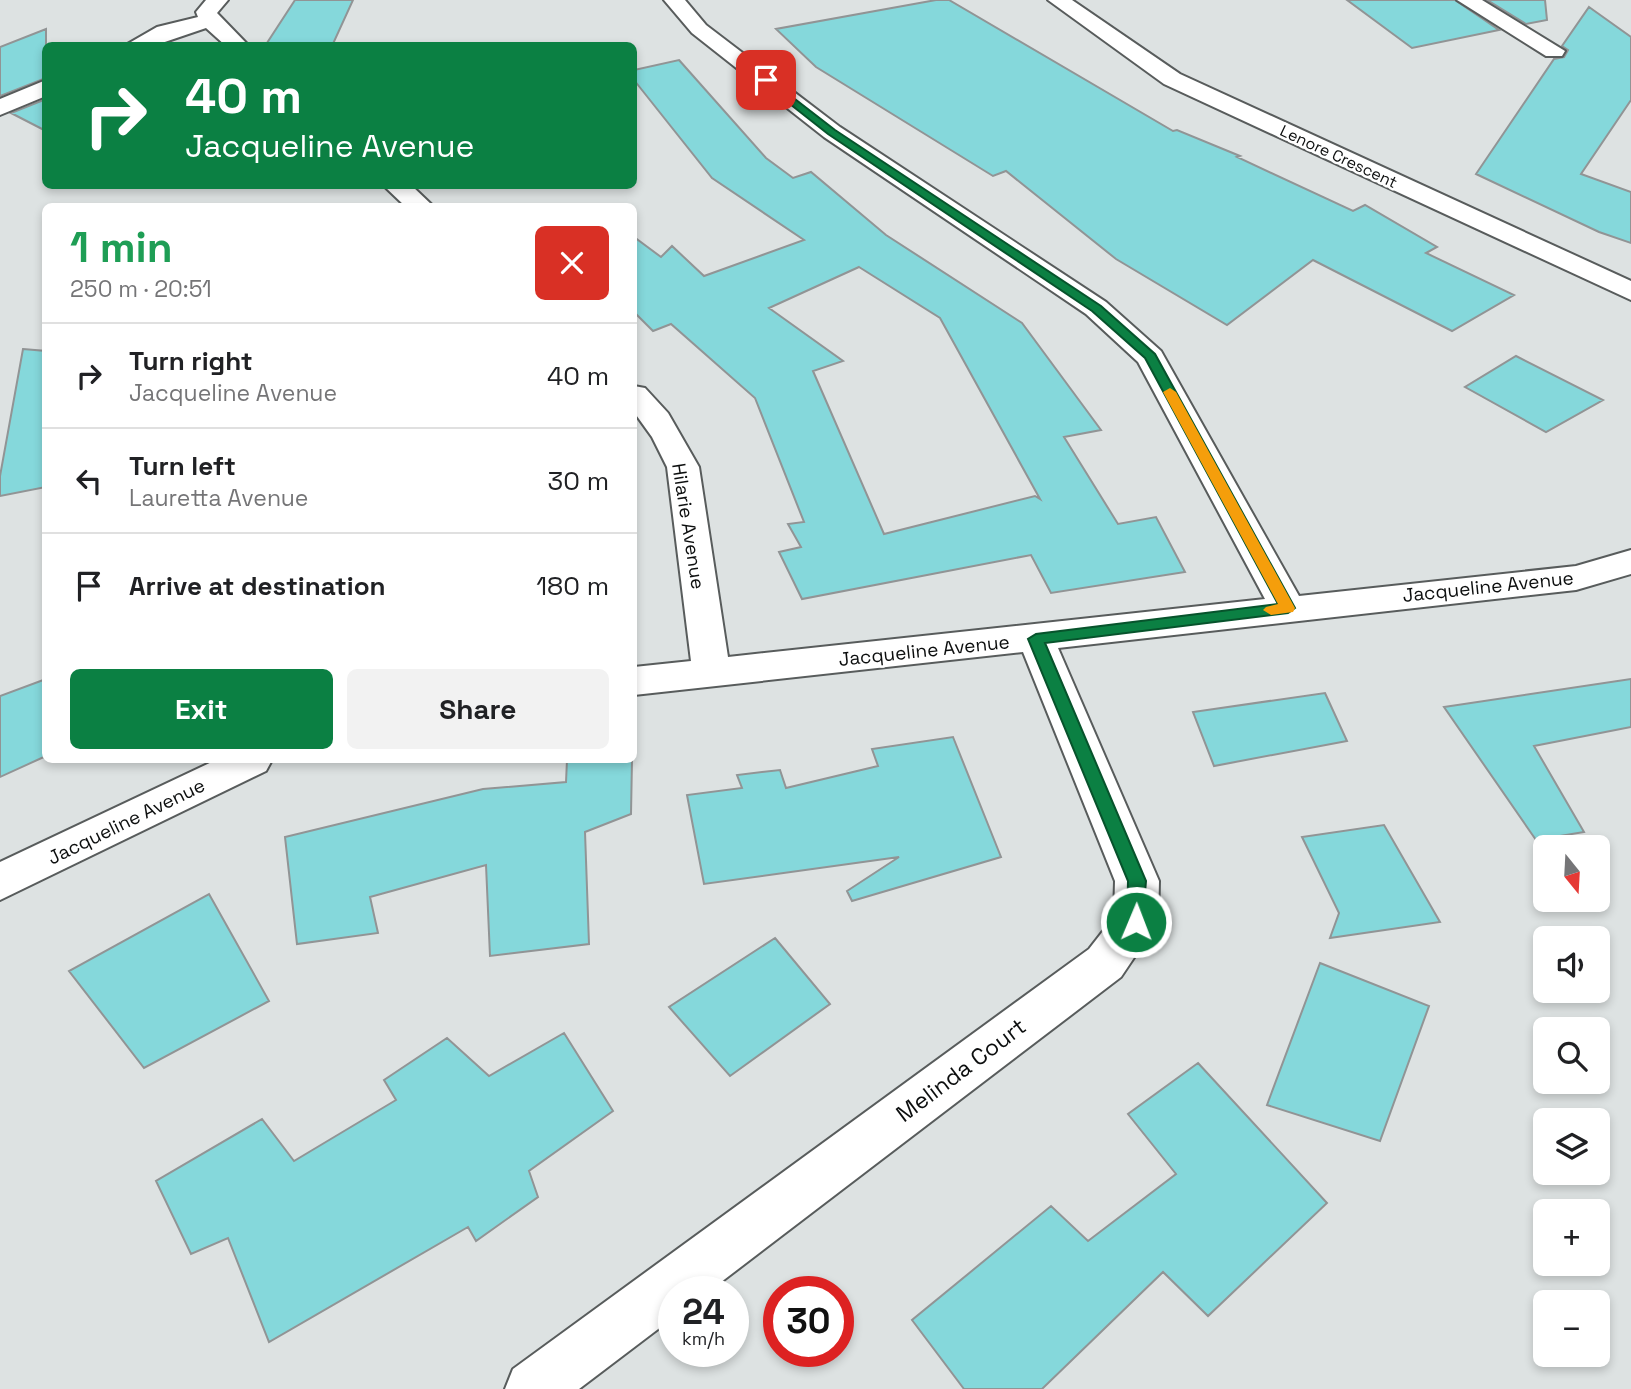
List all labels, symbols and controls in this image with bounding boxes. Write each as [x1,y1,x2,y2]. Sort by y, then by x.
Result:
pin [736,50,796,110]
icon: arrive [747,61,785,99]
text: 40 m [185,65,302,127]
icon: right [70,70,161,161]
street label: Lenore Crescent [1277,120,1401,193]
text: Jacqueline Avenue [185,126,474,166]
text: 1 min [70,221,173,274]
button: close [535,226,609,300]
text: 250 m · 20:51 [70,274,212,304]
text: Turn right [129,344,253,378]
icon: right [70,357,108,395]
text: 40 m [547,359,609,393]
text: Jacqueline Avenue [129,378,337,408]
text: Turn left [129,449,236,483]
street label: Hilarie Avenue [666,461,711,591]
icon: left [70,462,108,500]
text: 30 m [548,464,609,498]
text: Lauretta Avenue [129,483,309,513]
street label: Jacqueline Avenue [1401,565,1575,608]
icon: arrive [70,567,108,605]
text: Arrive at destination [129,569,386,603]
text: 180 m [536,569,609,603]
street label: Jacqueline Avenue [837,629,1011,672]
button: Exit [70,669,333,749]
button: Share [347,669,609,749]
street label: Jacqueline Avenue [43,773,209,870]
north arrow [1533,835,1610,912]
map controls [1533,835,1610,1367]
position arrow [1099,885,1173,959]
button: sound [1533,926,1610,1003]
street label: Melinda Court [890,1011,1032,1129]
button: search [1533,1017,1610,1094]
button: layers [1533,1108,1610,1185]
button: + [1533,1199,1610,1276]
speed limit sign: 30 [763,1276,854,1367]
text: 24 [682,1290,725,1334]
button: − [1533,1290,1610,1367]
text: km/h [682,1327,725,1350]

